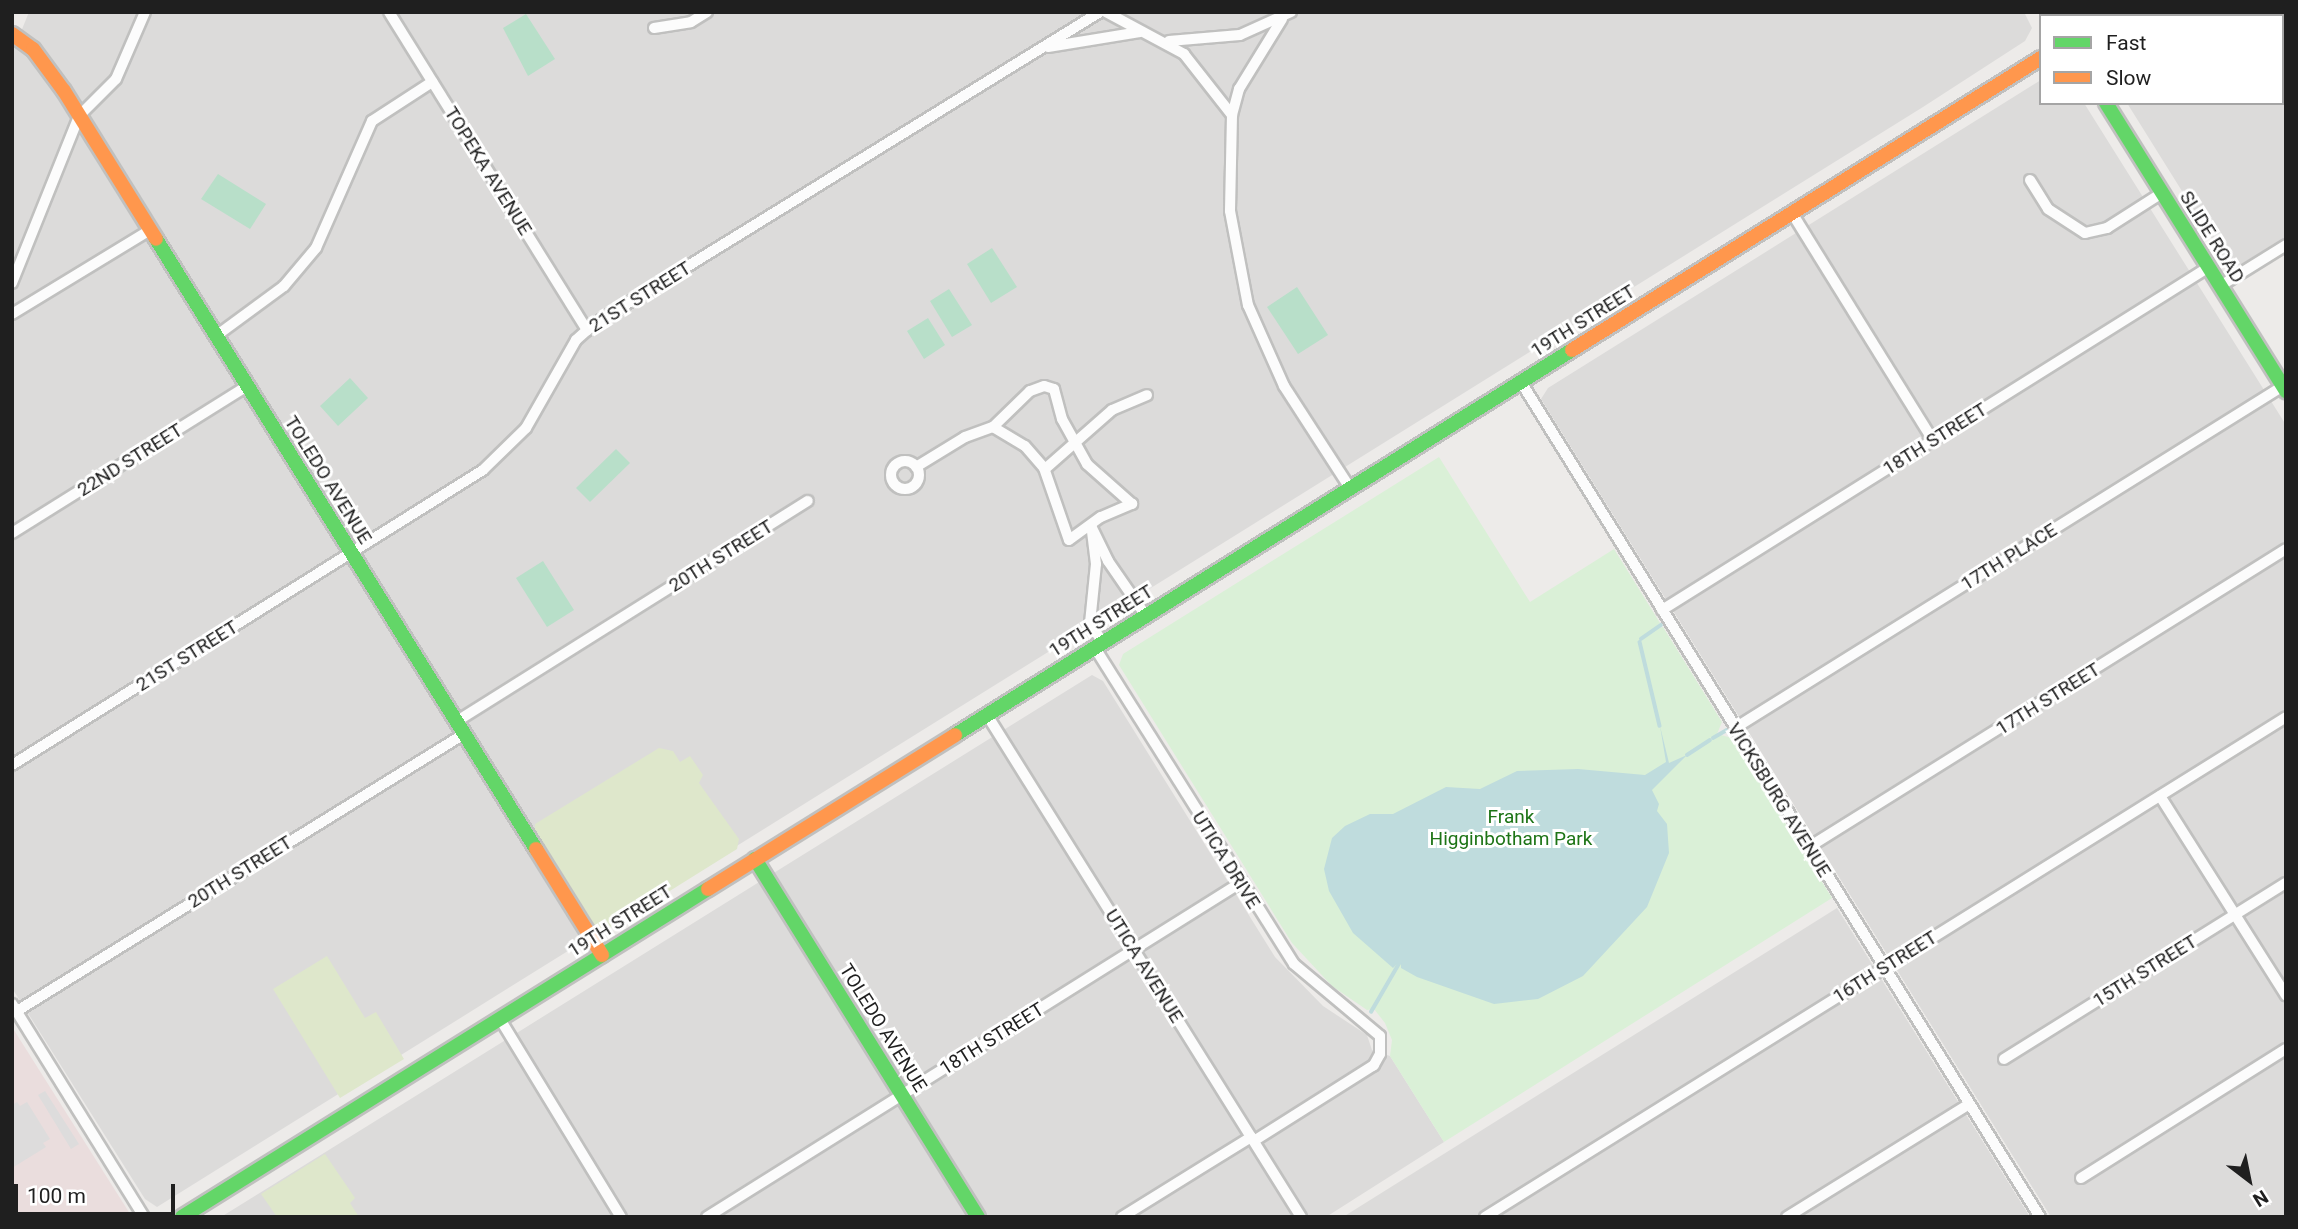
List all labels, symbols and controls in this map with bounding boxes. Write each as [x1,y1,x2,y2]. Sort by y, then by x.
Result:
legend [2039,14,2284,105]
text: Fast [2106,31,2146,55]
text: Slow [2106,66,2151,90]
street label: TOPEKA AVENUE [439,103,537,239]
street label: SLIDE ROAD [2175,187,2249,287]
street label: 21ST STREET [585,257,695,337]
street label: 19TH STREET [1527,280,1639,362]
street label: 18TH STREET [1879,398,1991,480]
street label: TOLEDO AVENUE [279,412,377,548]
street label: 22ND STREET [73,419,187,501]
street label: 20TH STREET [665,515,777,597]
street label: 17TH PLACE [1957,519,2061,595]
street label: 19TH STREET [1045,580,1157,662]
street label: 21ST STREET [132,616,242,696]
street label: 17TH STREET [1992,658,2104,740]
street label: VICKSBURG AVENUE [1722,719,1836,881]
park label: Frank Higginbotham Park [1430,806,1592,850]
street label: UTICA DRIVE [1187,807,1265,913]
street label: 20TH STREET [184,831,296,913]
street label: 19TH STREET [564,880,676,962]
street label: UTICA AVENUE [1100,905,1188,1027]
street label: 16TH STREET [1829,926,1941,1008]
street label: 15TH STREET [2089,930,2201,1012]
street label: TOLEDO AVENUE [834,960,932,1096]
street label: 18TH STREET [936,998,1048,1080]
north arrow [2214,1145,2284,1215]
scale bar [18,1170,178,1214]
text: 100 m [27,1184,86,1208]
text: N [2249,1185,2272,1212]

